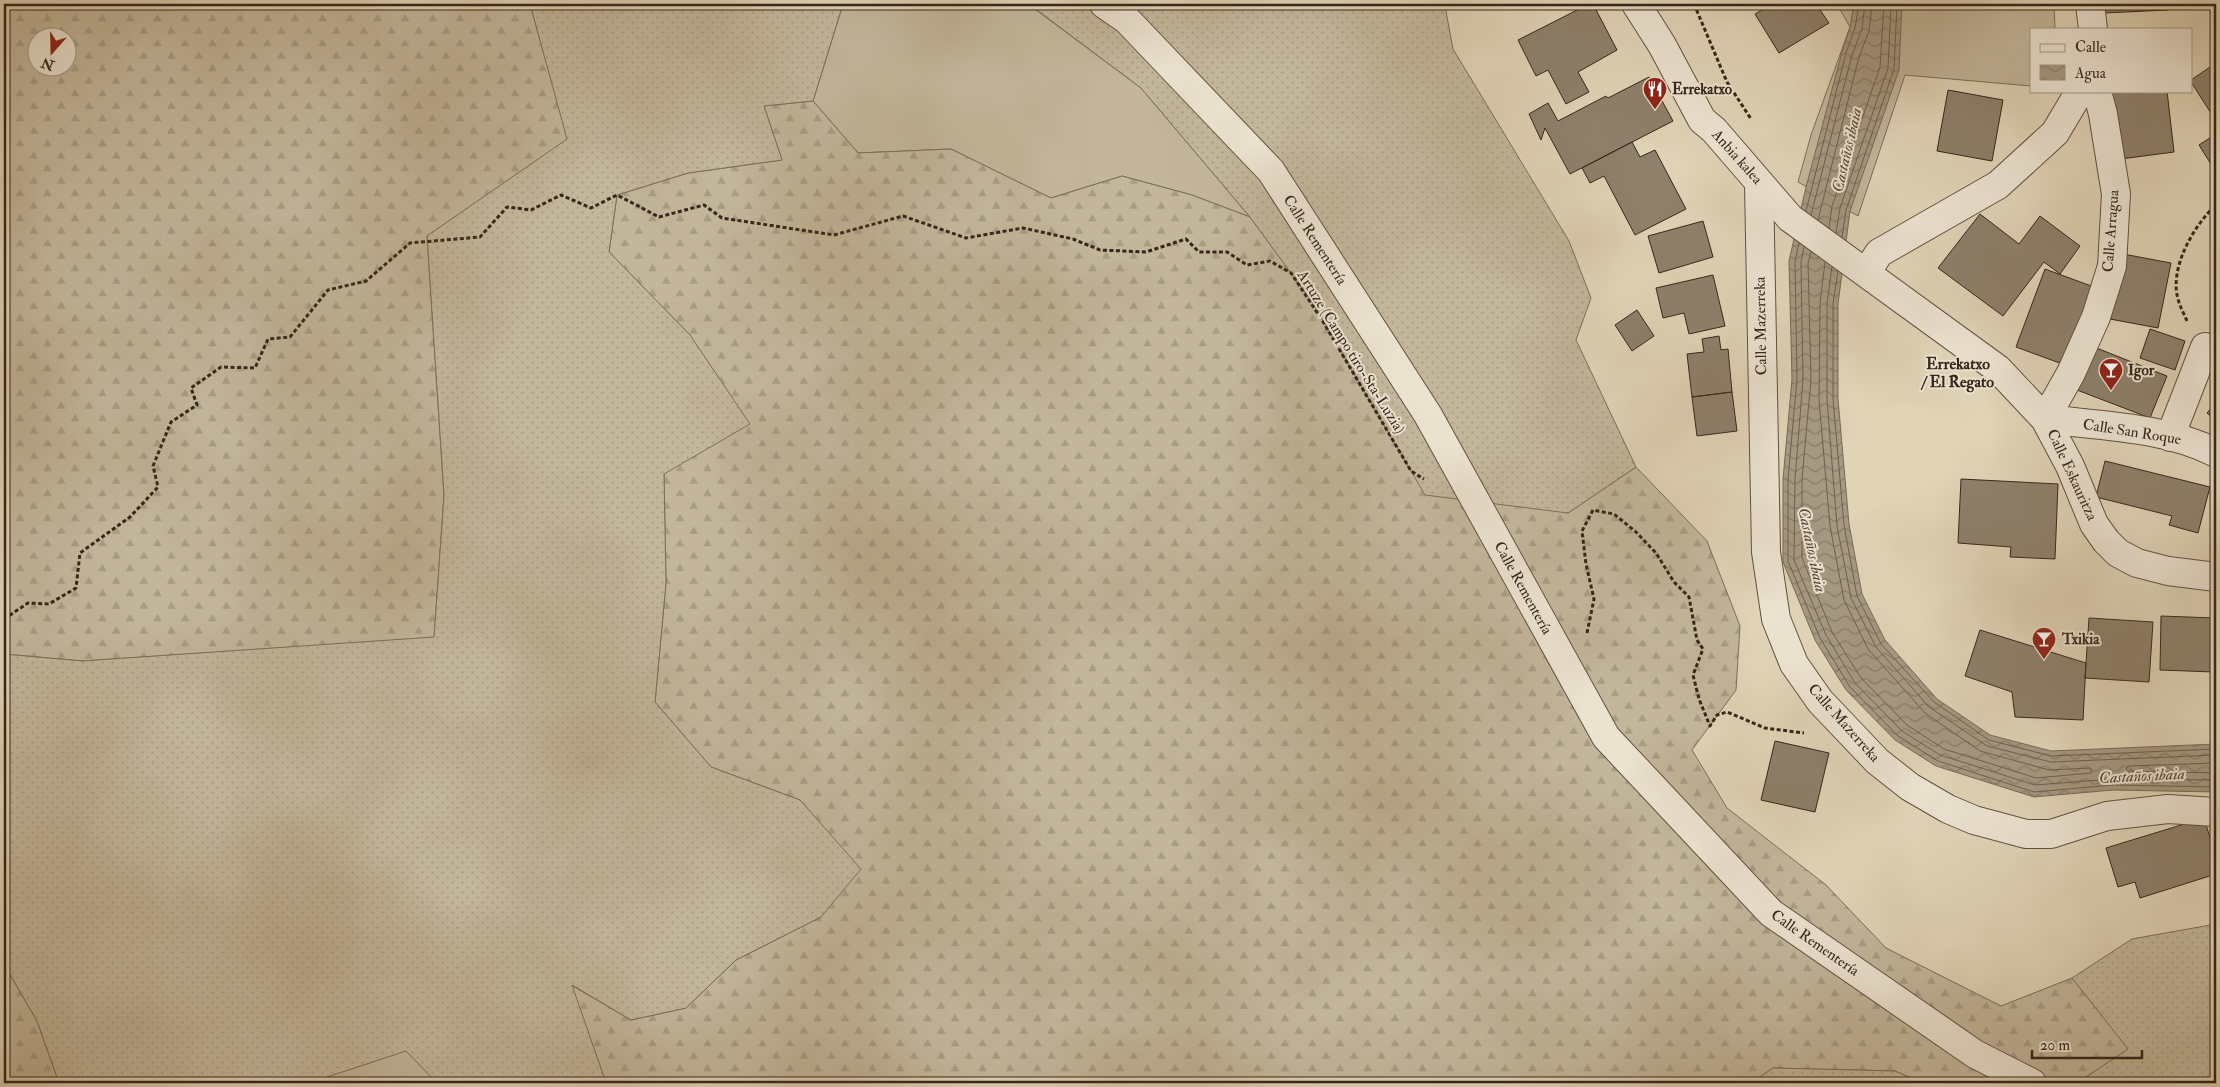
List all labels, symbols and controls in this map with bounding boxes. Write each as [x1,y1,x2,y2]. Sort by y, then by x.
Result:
north arrow [28,28,78,78]
legend [2030,28,2192,92]
text: Calle [2075,38,2106,57]
text: N [38,53,57,74]
text: Agua [2074,64,2107,83]
restaurant icon: Errekatxo [1642,76,1668,110]
place label: Errekatxo [1672,80,1733,99]
water label: Castaños ibaia [1828,106,1866,194]
street label: Anbia kalea [1707,125,1767,189]
street label: Calle Arragua [2099,188,2123,273]
street label: Calle Rementería [1279,191,1352,289]
street label: Artuze (Campo tiro-Sta-Luzia) [1291,266,1409,438]
street label: Calle Mazerreka [1751,276,1771,376]
district label: Errekatxo / El Regato [1920,354,1994,393]
bar icon: Igor [2098,357,2124,391]
place label: Igor [2128,361,2155,381]
street label: Calle San Roque [2082,415,2182,449]
street label: Calle Eskauritza [2043,426,2102,525]
water label: Castaños ibaia [1793,506,1831,594]
street label: Calle Rementería [1490,538,1557,639]
bar icon: Txikia [2031,626,2057,660]
place label: Txikia [2061,630,2100,649]
street label: Calle Mazerreka [1804,680,1885,767]
water label: Castaños ibaia [2099,764,2185,788]
street label: Calle Rementería [1767,906,1863,981]
scale bar [2032,1027,2142,1059]
text: 20 m [2040,1036,2070,1055]

